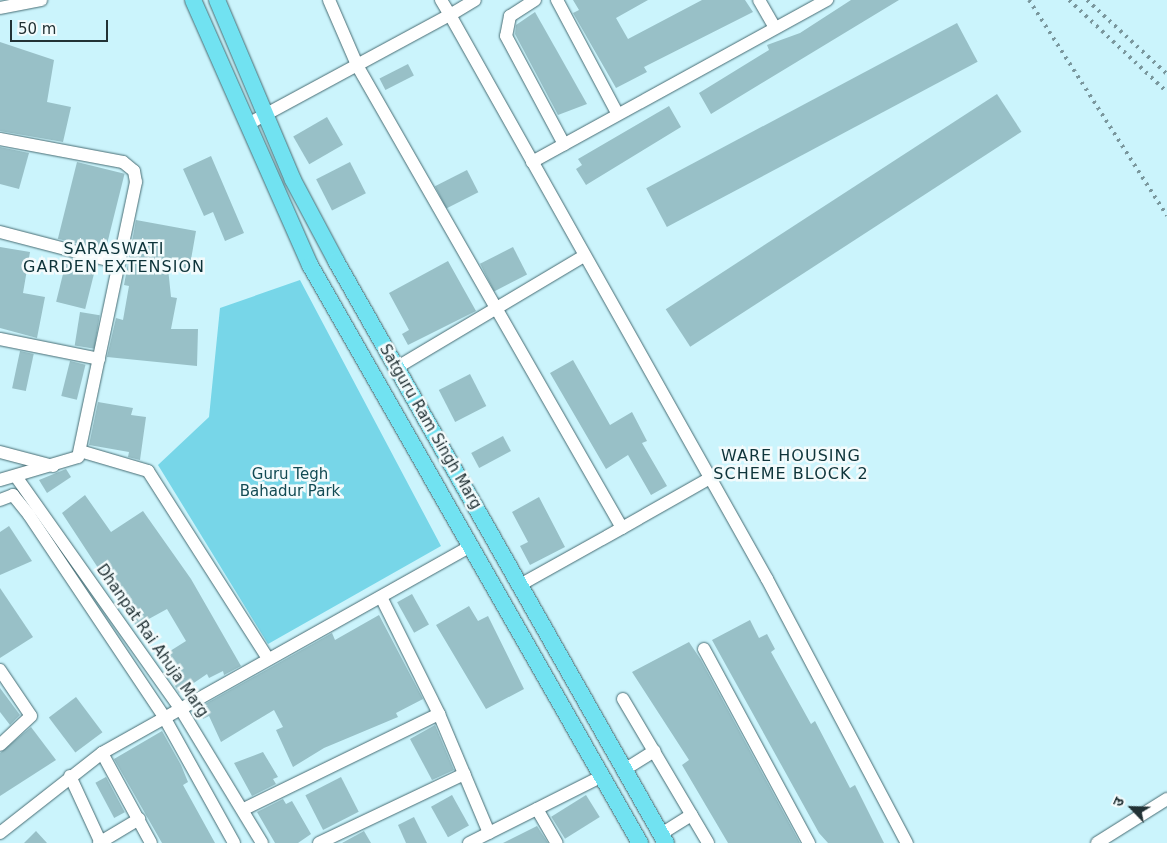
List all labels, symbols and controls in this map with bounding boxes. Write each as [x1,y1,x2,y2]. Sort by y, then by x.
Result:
scale bar [12,10,110,42]
text: 50 m [18,20,56,38]
district label: SARASWATI GARDEN EXTENSION [21,239,207,277]
street label: Satguru Ram Singh Marg [375,341,485,513]
district label: WARE HOUSING SCHEME BLOCK 2 [712,446,870,484]
park label: Guru Tegh Bahadur Park [240,465,340,500]
street label: Dhanpat Rai Ahuja Marg [92,561,212,721]
north arrow [1107,783,1157,833]
text: उ [1109,795,1127,809]

